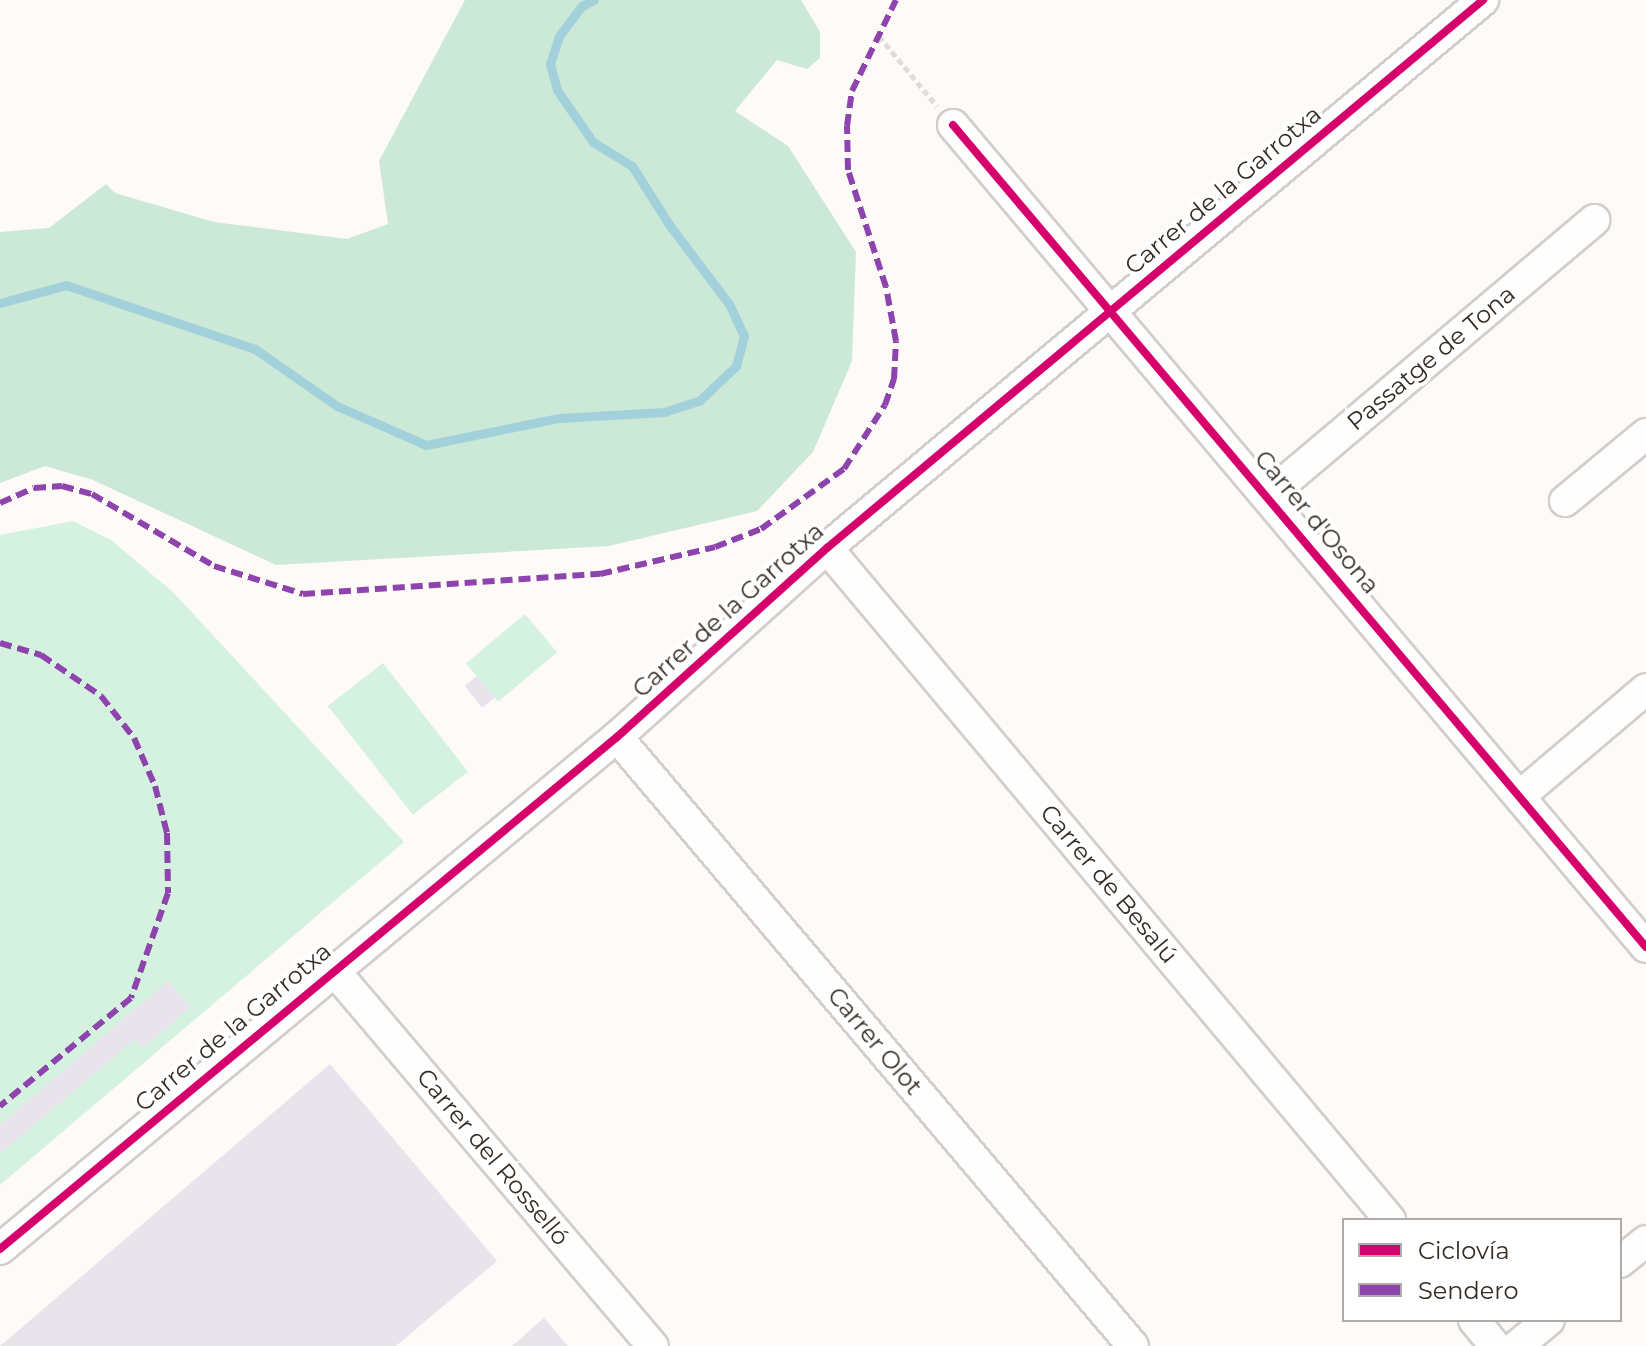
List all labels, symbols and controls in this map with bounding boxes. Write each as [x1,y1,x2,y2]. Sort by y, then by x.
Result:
street label: Carrer de la Garrotxa [1119,100,1327,280]
street label: Passatge de Tona [1341,279,1521,437]
street label: Carrer d'Osona [1249,445,1385,599]
street label: Carrer de la Garrotxa [627,517,829,703]
street label: Carrer de Besalú [1034,799,1184,969]
street label: Carrer de la Garrotxa [129,937,337,1117]
street label: Carrer Olot [822,981,928,1101]
street label: Carrer del Rosselló [411,1063,575,1251]
legend [1342,1218,1622,1322]
text: Ciclovía [1418,1236,1510,1265]
text: Sendero [1418,1276,1519,1305]

